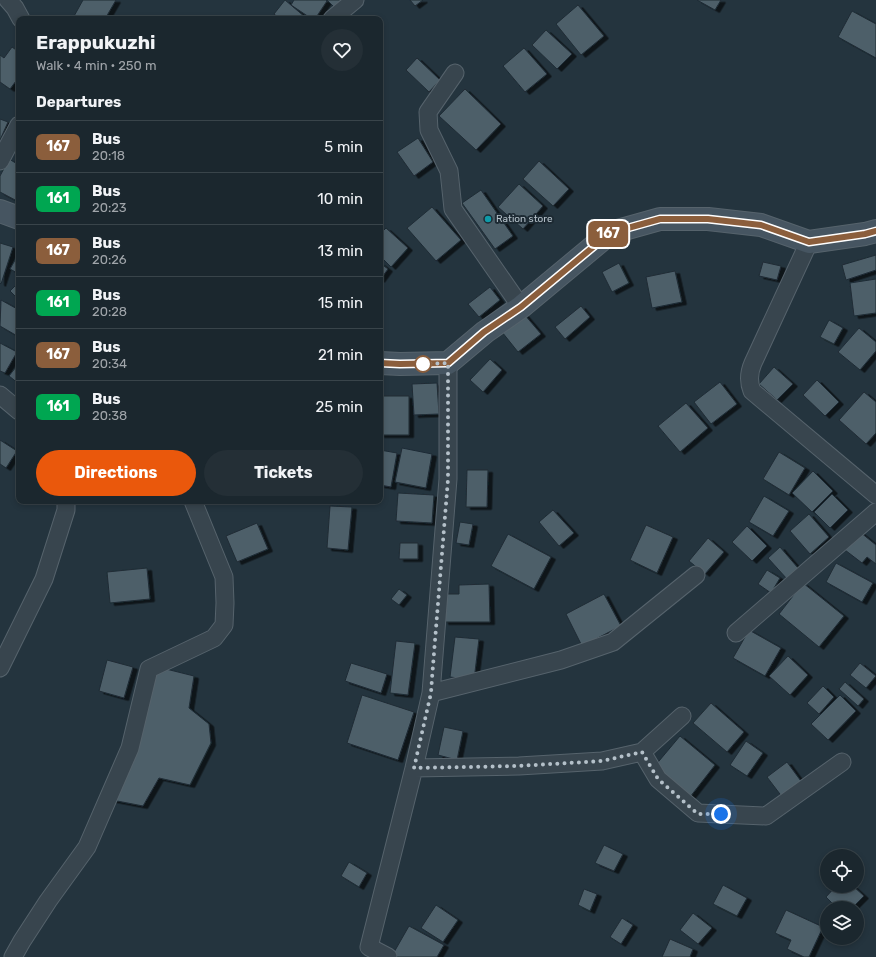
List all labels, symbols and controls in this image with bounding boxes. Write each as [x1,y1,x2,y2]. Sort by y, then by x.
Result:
button: heart [321,29,363,71]
text: Erappukuzhi [36,31,156,54]
text: Walk · 4 min · 250 m [36,58,157,73]
text: Departures [36,93,121,111]
text: Bus [92,130,120,148]
text: 167 [46,138,70,155]
text: 5 min [324,138,363,156]
text: 20:18 [92,148,125,163]
text: Bus [92,182,120,200]
text: 161 [47,190,69,207]
text: 10 min [317,190,363,208]
text: 20:23 [92,200,127,215]
place label: Ration store [496,213,553,225]
marker: Ration store [483,214,493,224]
line badge: 167 [585,221,631,247]
text: 167 [596,225,620,242]
text: Bus [92,234,120,252]
text: 167 [46,242,70,259]
text: 13 min [318,242,363,260]
text: 20:26 [92,252,127,267]
text: Bus [92,286,120,304]
text: 161 [47,294,69,311]
text: 15 min [318,294,363,312]
text: 20:28 [92,304,127,319]
text: Bus [92,338,120,356]
text: 167 [46,346,70,363]
text: 21 min [318,346,363,364]
unlabelled marker [414,355,432,373]
text: 20:34 [92,356,127,371]
text: Bus [92,390,120,408]
text: 161 [47,398,69,415]
text: 25 min [316,398,363,416]
text: 20:38 [92,408,127,423]
button: Directions [36,450,196,496]
button: Tickets [204,450,363,496]
your location [711,804,731,824]
map controls [820,849,864,945]
button: locate [820,849,864,893]
button: layers [820,901,864,945]

